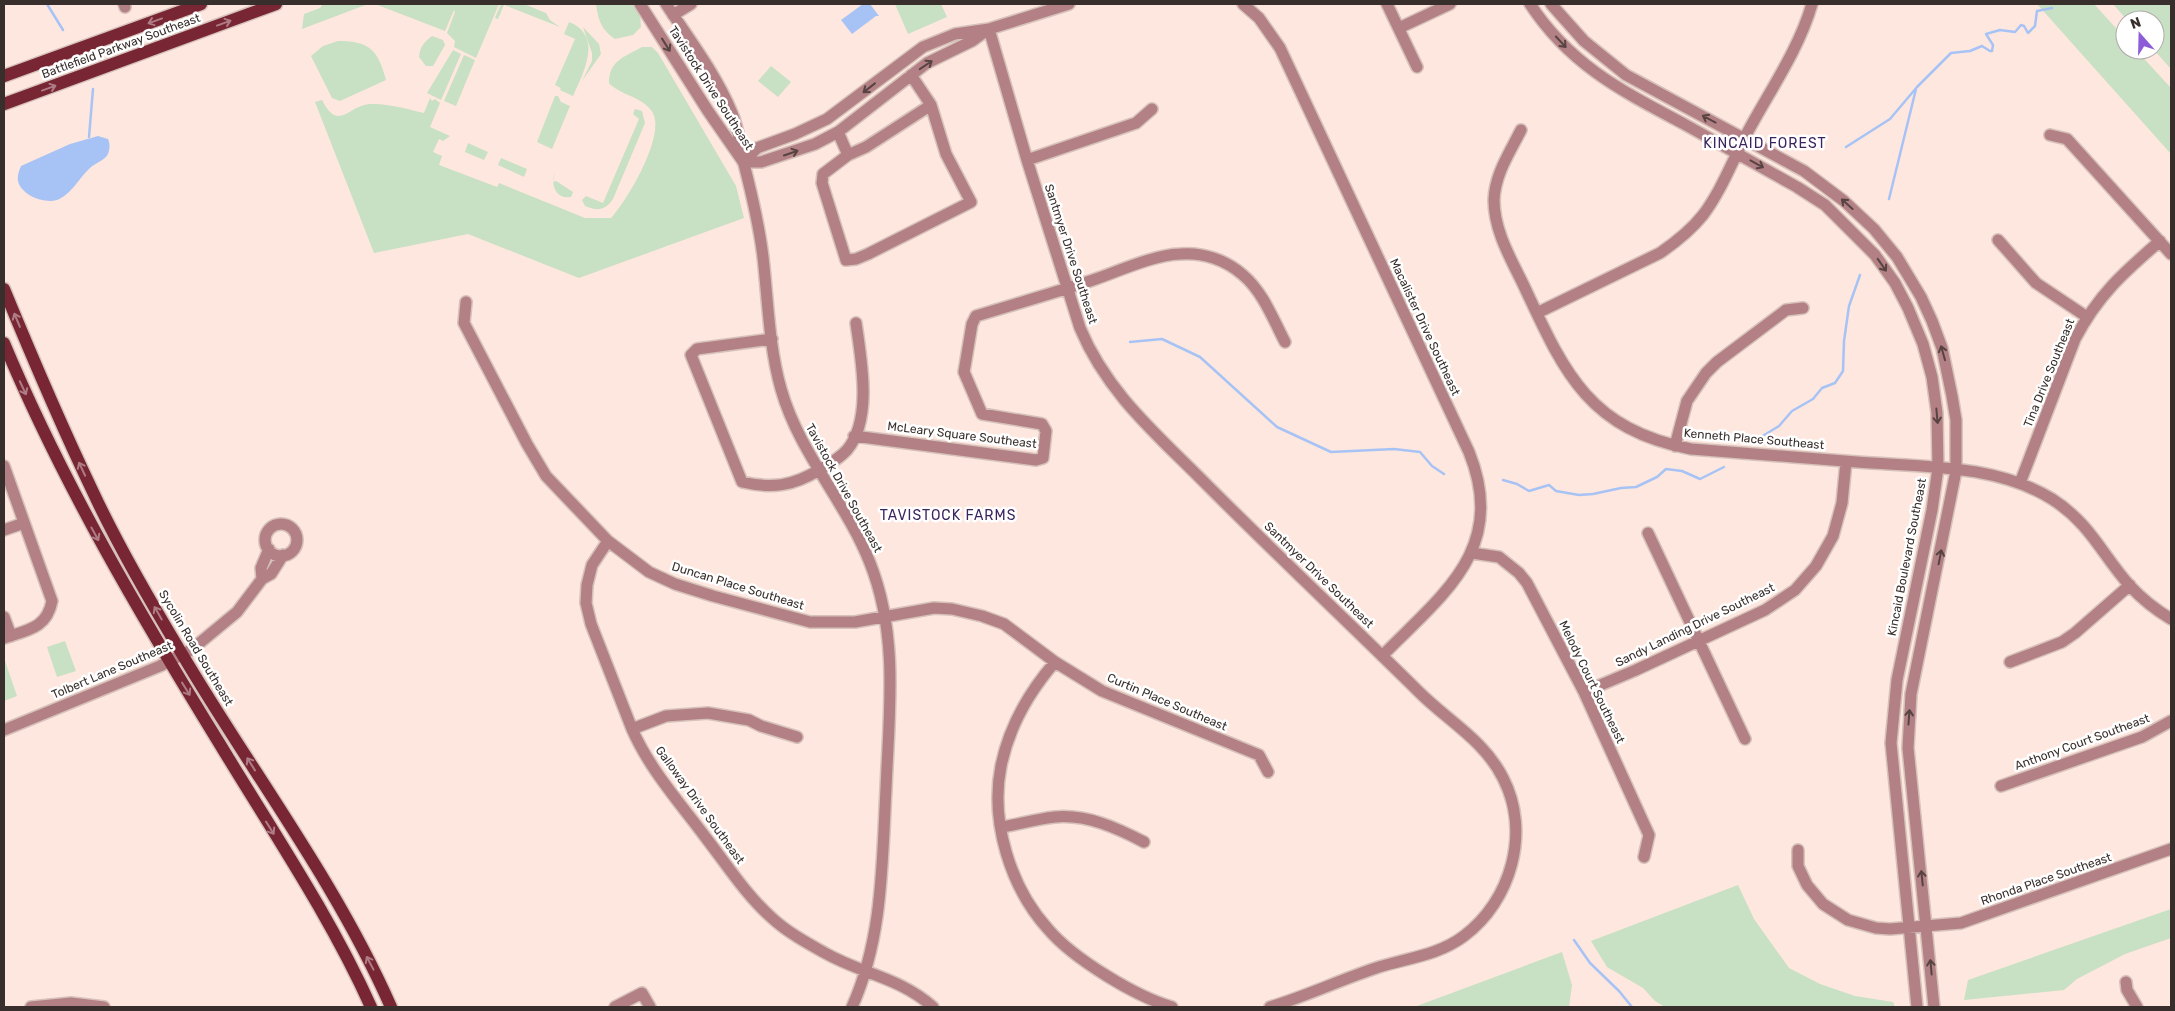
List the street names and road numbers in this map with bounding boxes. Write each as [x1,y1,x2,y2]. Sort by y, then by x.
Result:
street label: Battlefield Parkway Southeast [40,11,202,81]
street label: Tavistock Drive Southeast [666,23,756,153]
street label: Santmyer Drive Southeast [1042,182,1100,326]
street label: Macalister Drive Southeast [1387,256,1463,398]
street label: Tina Drive Southeast [2021,316,2077,429]
street label: McLeary Square Southeast [887,419,1038,451]
street label: Tavistock Drive Southeast [803,421,885,555]
street label: Kenneth Place Southeast [1683,426,1825,452]
street label: Kincaid Boulevard Southeast [1885,477,1929,637]
street label: Santmyer Drive Southeast [1262,519,1377,631]
street label: Duncan Place Southeast [670,559,806,613]
street label: Sandy Landing Drive Southeast [1613,580,1777,670]
street label: Sycolin Road Southeast [156,588,236,709]
street label: Melody Court Southeast [1556,619,1628,746]
street label: Tolbert Lane Southeast [50,638,175,702]
street label: Curtin Place Southeast [1105,670,1229,734]
street label: Anthony Court Southeast [2013,711,2152,773]
street label: Galloway Drive Southeast [653,743,748,867]
street label: Rhonda Place Southeast [1979,850,2113,908]

